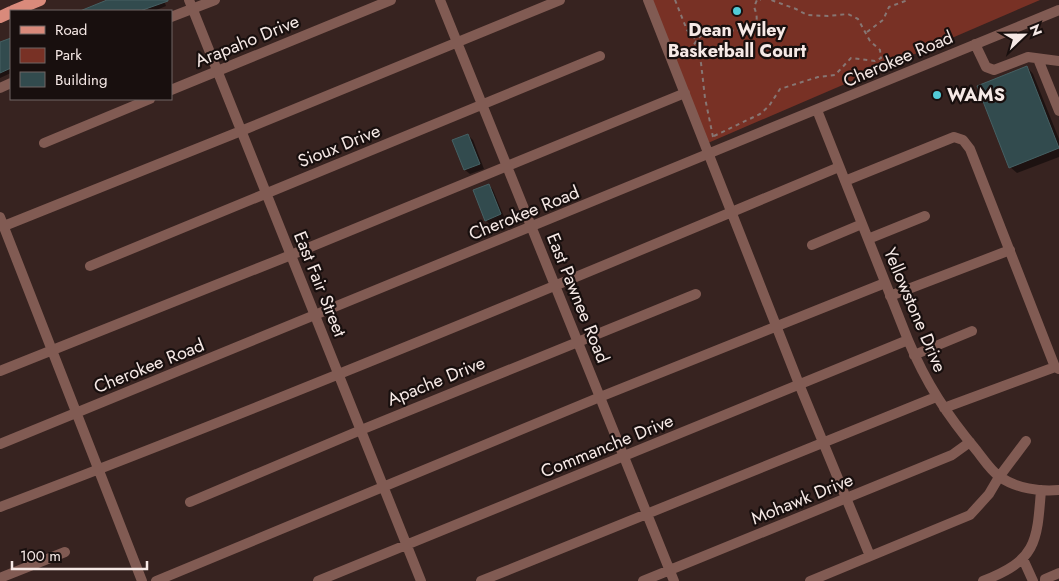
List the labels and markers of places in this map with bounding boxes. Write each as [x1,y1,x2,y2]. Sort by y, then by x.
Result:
marker: Dean Wiley Basketball Court [731,5,743,17]
place label: Dean Wiley Basketball Court [668,17,807,64]
place label: WAMS [947,82,1005,108]
marker: WAMS [931,89,943,101]

